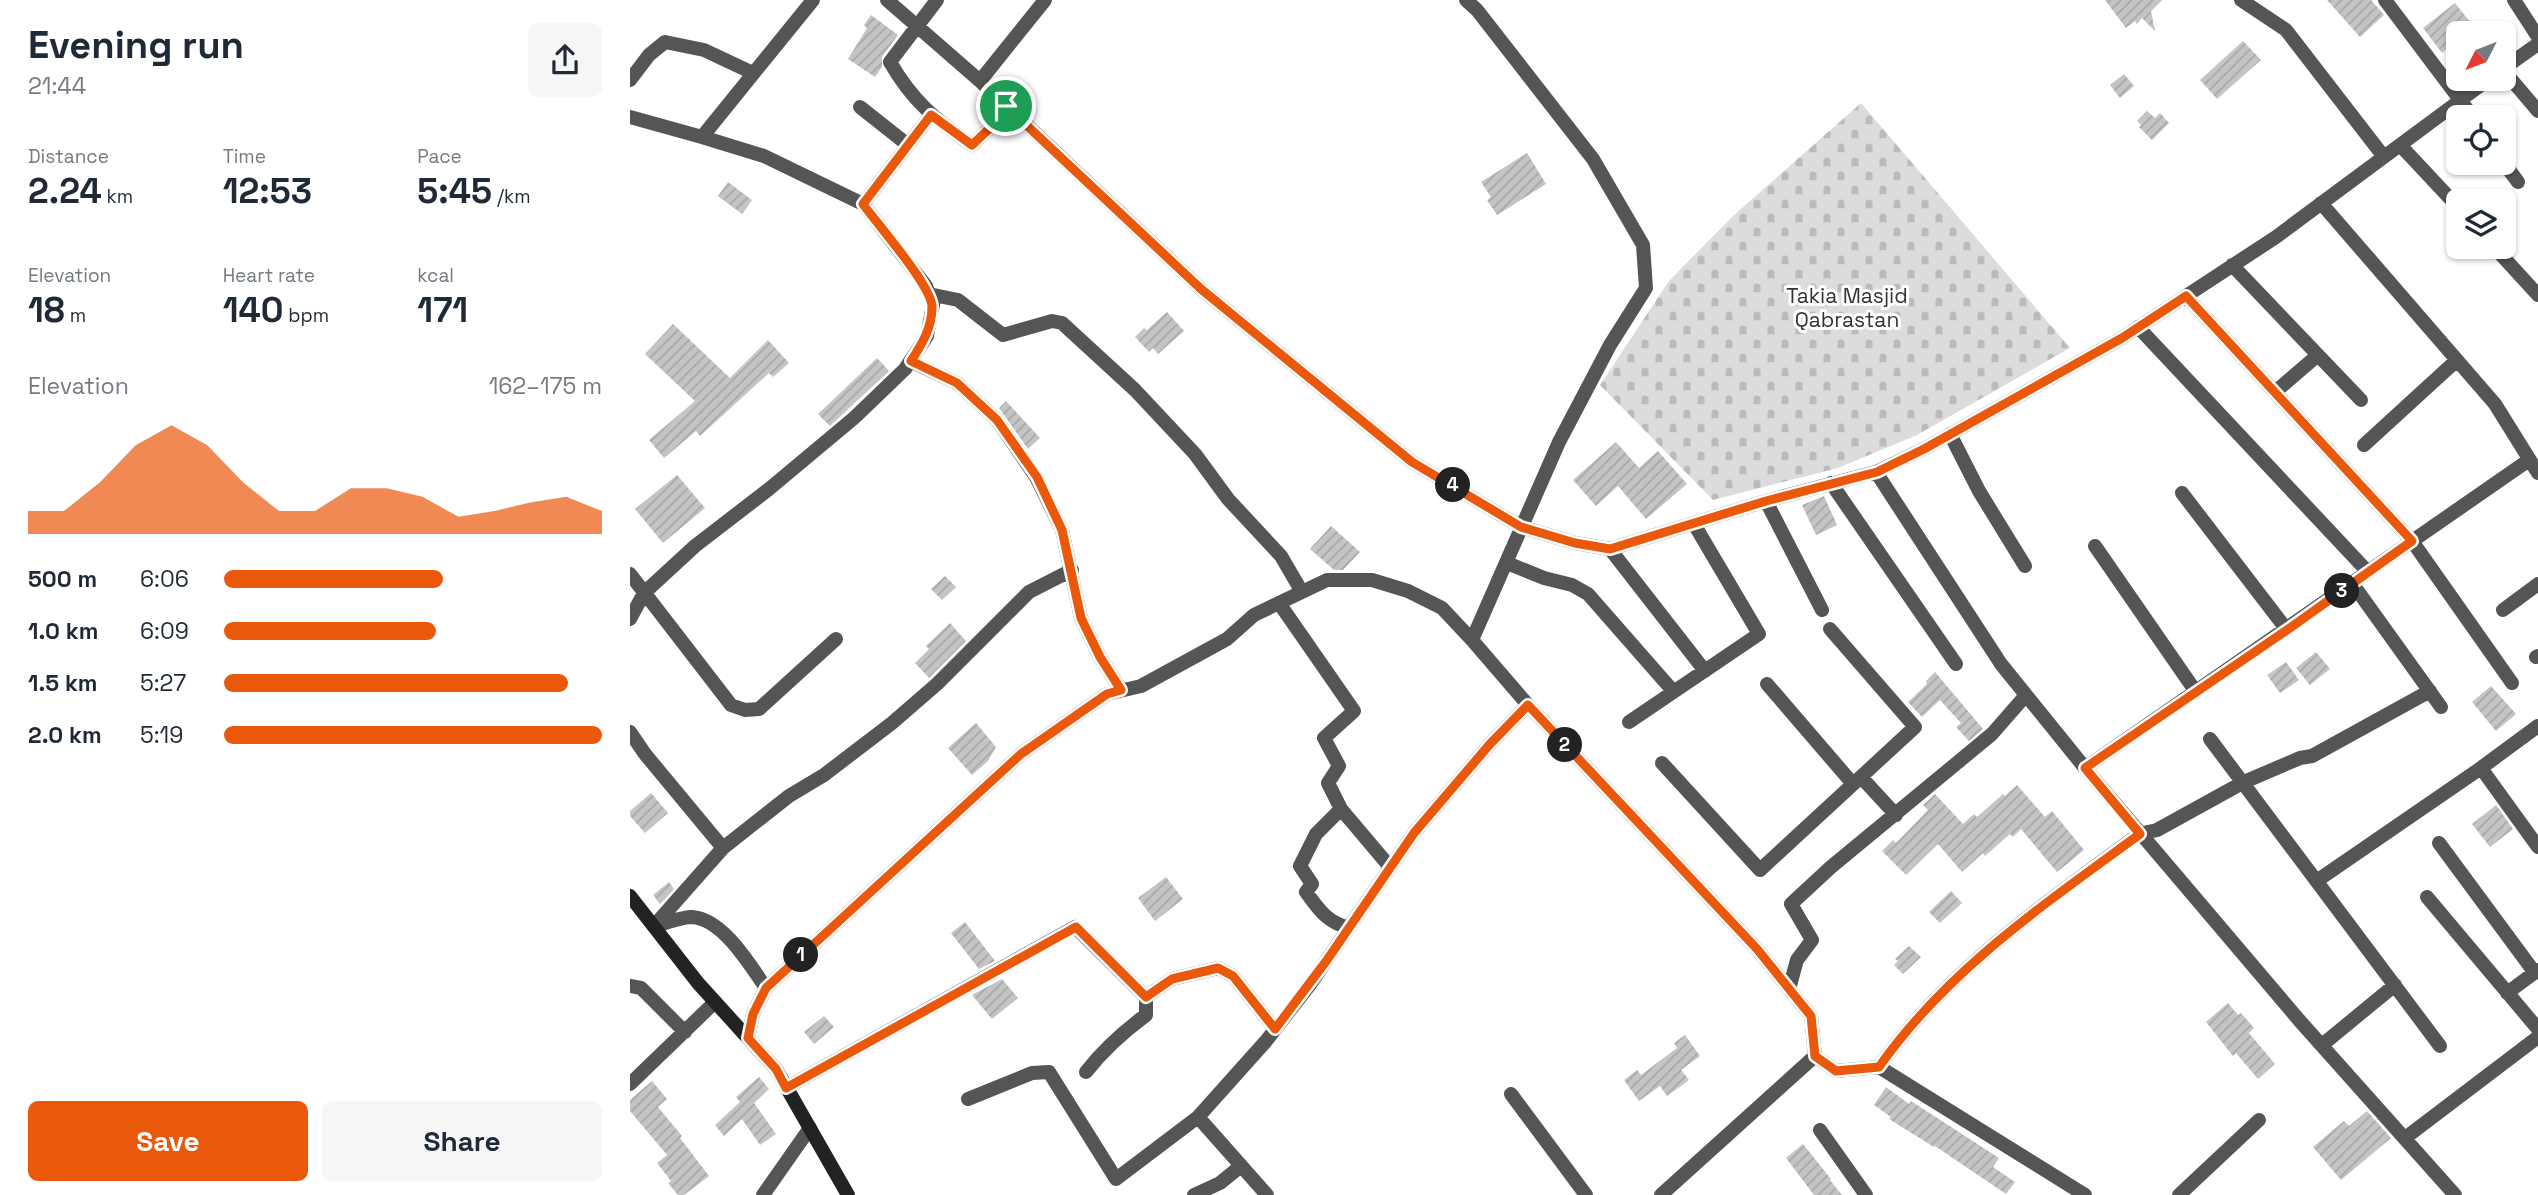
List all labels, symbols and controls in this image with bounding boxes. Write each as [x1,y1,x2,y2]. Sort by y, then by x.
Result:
text: Evening run [28,21,244,69]
north arrow [2446,21,2516,91]
map controls [2446,21,2516,259]
button: share [528,23,602,97]
text: 21:44 [28,71,86,101]
pin [976,76,1036,136]
icon: arrive [987,87,1025,125]
button: locate [2446,105,2516,175]
text: Distance [28,144,109,169]
text: Time [223,144,266,169]
text: Pace [417,144,462,169]
text: 2.24 [28,169,102,213]
text: 12:53 [223,169,312,213]
text: 5:45 [417,169,492,213]
text: km [102,184,133,209]
text: /km [492,184,531,209]
button: layers [2446,189,2516,259]
text: Elevation [28,263,111,288]
text: Heart rate [223,263,315,288]
text: kcal [417,263,454,288]
park label: Takia Masjid Qabrastan [1786,282,1908,333]
text: 18 [28,288,65,332]
text: 140 [223,288,283,332]
text: 171 [417,288,468,332]
text: m [65,303,86,328]
text: bpm [283,303,329,328]
text: Elevation [28,371,129,401]
text: 162–175 m [489,371,602,401]
pin: 4 [1436,468,1470,503]
text: 4 [1446,472,1459,497]
text: 500 m [28,564,97,594]
text: 6:06 [140,564,189,594]
pin: 3 [2324,574,2360,608]
text: 3 [2336,578,2347,603]
text: 1.0 km [28,616,98,646]
text: 6:09 [140,616,189,646]
text: 1.5 km [28,668,98,698]
text: 5:27 [140,668,186,698]
text: 2.0 km [28,720,102,750]
text: 5:19 [140,720,183,750]
pin: 2 [1548,728,1583,762]
text: 2 [1559,732,1570,757]
pin: 1 [784,937,818,972]
text: 1 [796,942,805,967]
button: Save [28,1101,308,1181]
button: Share [322,1101,602,1181]

